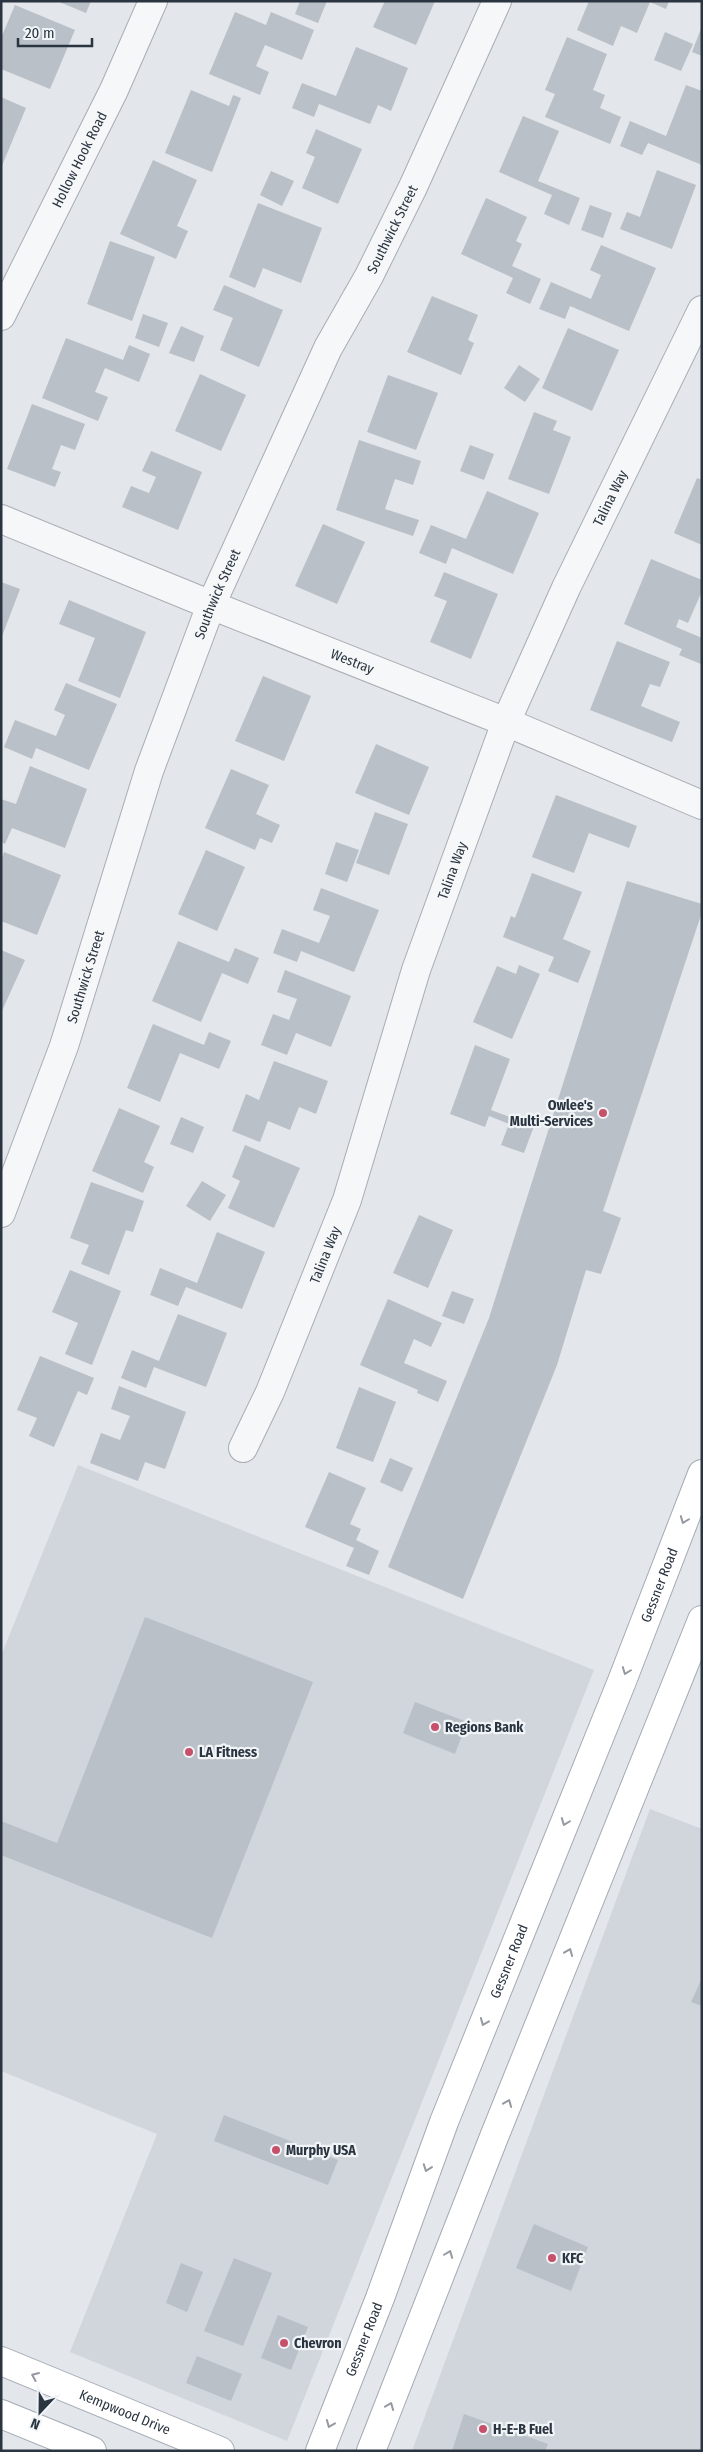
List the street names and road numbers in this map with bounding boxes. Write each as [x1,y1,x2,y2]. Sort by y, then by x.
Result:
street label: Hollow Hook Road [49,109,111,211]
street label: Southwick Street [364,182,422,276]
street label: Talina Way [590,467,632,529]
street label: Southwick Street [191,546,245,642]
street label: Westray [328,645,377,678]
street label: Talina Way [434,839,471,902]
street label: Southwick Street [64,928,108,1026]
street label: Talina Way [306,1223,345,1286]
street label: Gessner Road [637,1546,682,1625]
street label: Gessner Road [487,1922,532,2001]
street label: Gessner Road [342,2300,386,2379]
street label: Kempwood Drive [77,2386,173,2439]

